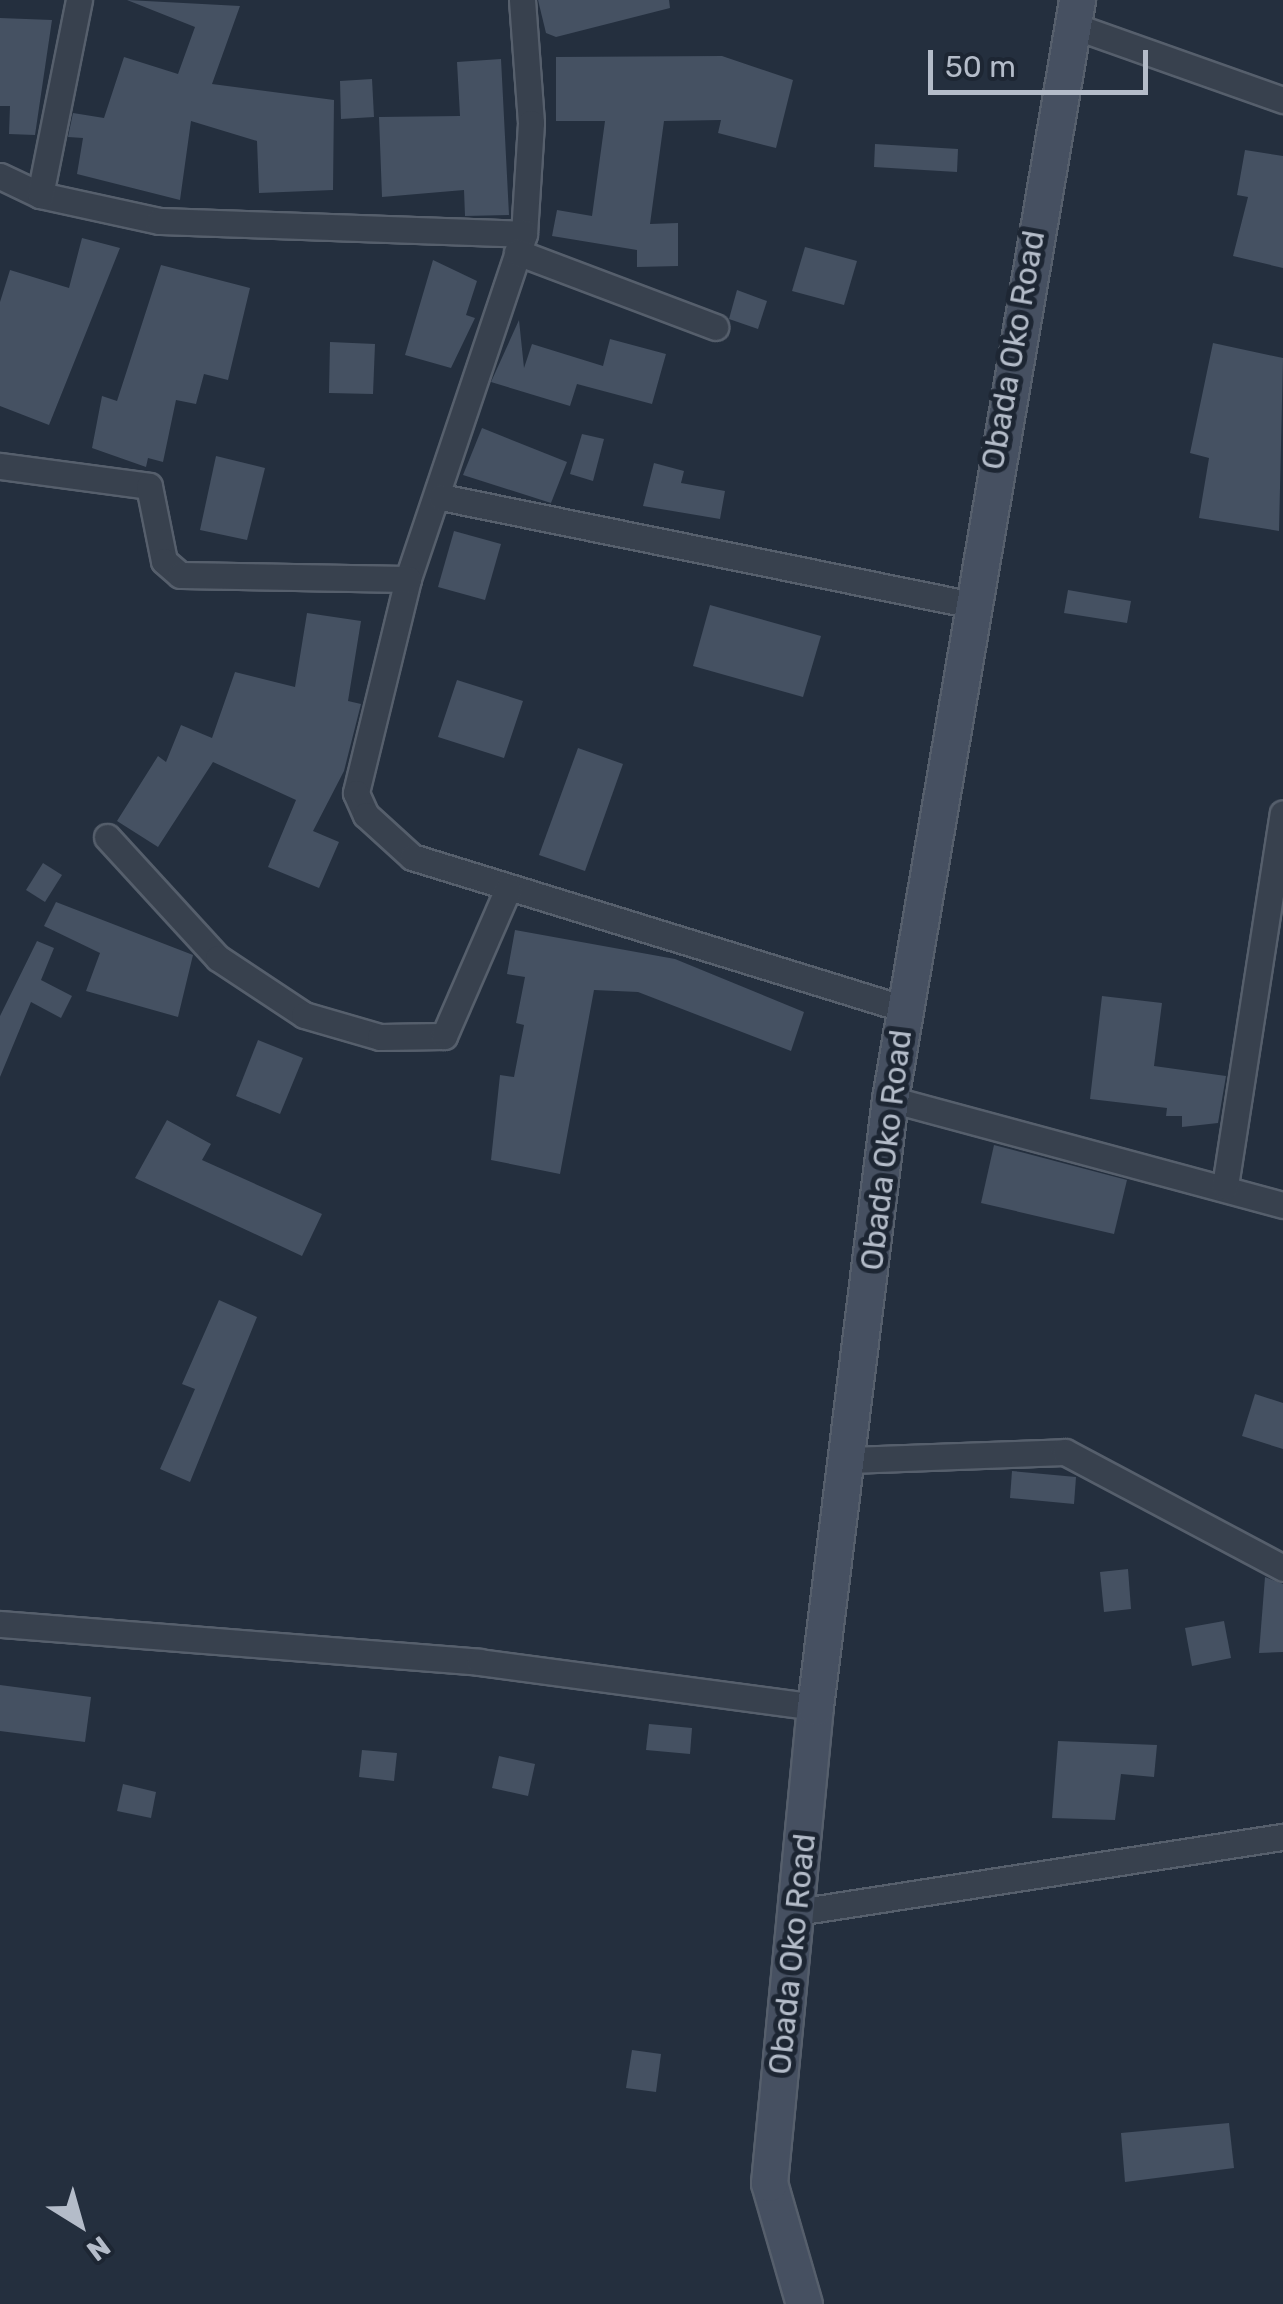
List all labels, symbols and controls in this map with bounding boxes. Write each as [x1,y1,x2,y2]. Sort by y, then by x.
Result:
scale bar [933,30,1153,92]
text: 50 m [945,49,1016,85]
street label: Obada Oko Road [973,227,1053,473]
street label: Obada Oko Road [852,1027,920,1273]
street label: Obada Oko Road [760,1831,824,2077]
north arrow [30,2174,130,2274]
text: N [80,2229,116,2268]

